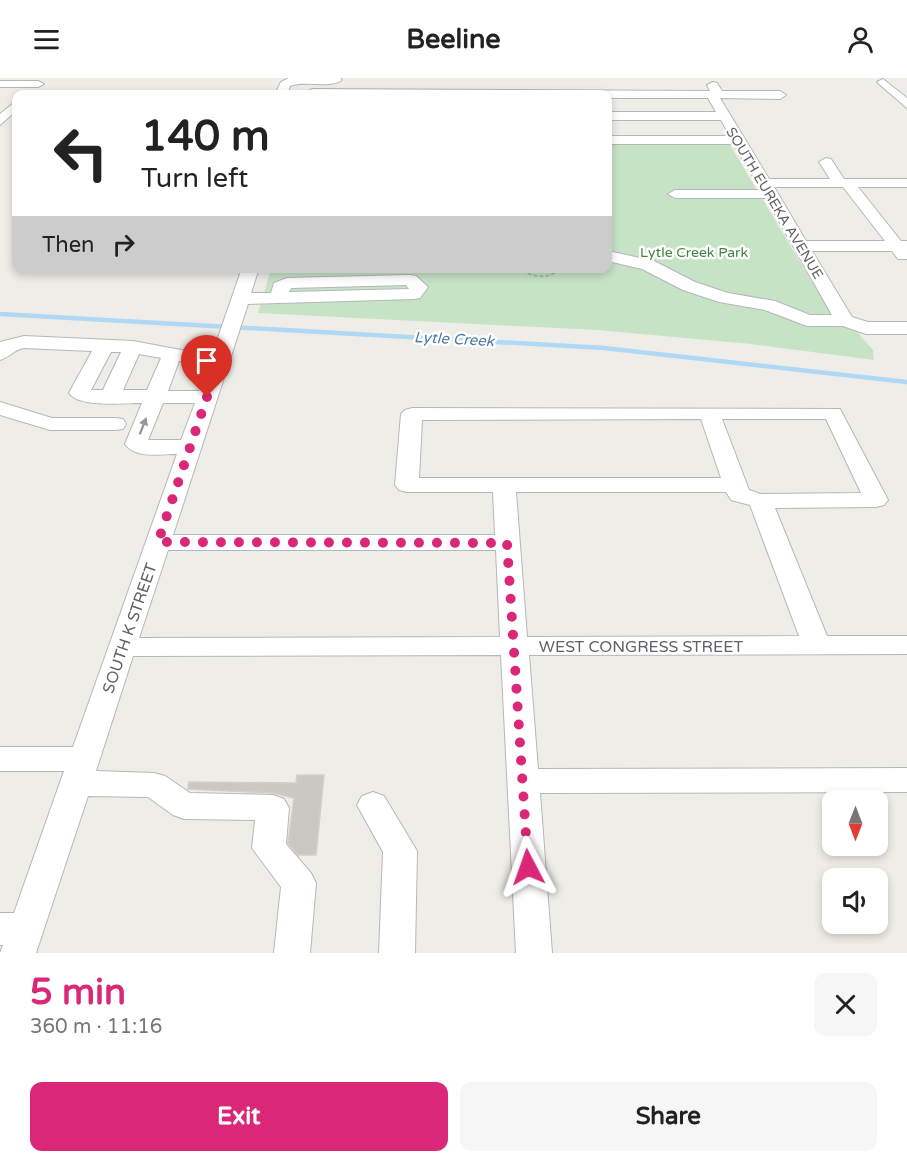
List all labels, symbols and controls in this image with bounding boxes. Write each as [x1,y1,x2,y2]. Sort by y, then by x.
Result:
icon: menu [30,23,63,56]
text: Beeline [406,23,501,56]
icon: person [844,23,877,56]
text: 140 m [141,111,270,162]
icon: left [42,114,120,192]
street label: SOUTH EUREKA AVENUE [722,124,827,282]
text: Turn left [141,162,248,195]
icon: right [107,228,140,261]
text: Then [42,232,95,258]
park label: Lytle Creek Park [640,244,748,261]
water label: Lytle Creek [414,328,496,350]
pin [181,335,232,397]
icon: arrive [190,344,223,377]
one-way arrow [138,417,148,435]
street label: SOUTH K STREET [98,560,162,696]
street label: WEST CONGRESS STREET [539,637,743,657]
north arrow [822,790,888,856]
map controls [822,790,888,934]
position arrow [496,835,560,899]
button: sound [822,868,888,934]
text: 5 min [30,971,126,1014]
button: close [814,973,877,1036]
text: 360 m · 11:16 [30,1015,162,1039]
button: Exit [30,1082,448,1151]
button: Share [460,1082,877,1151]

